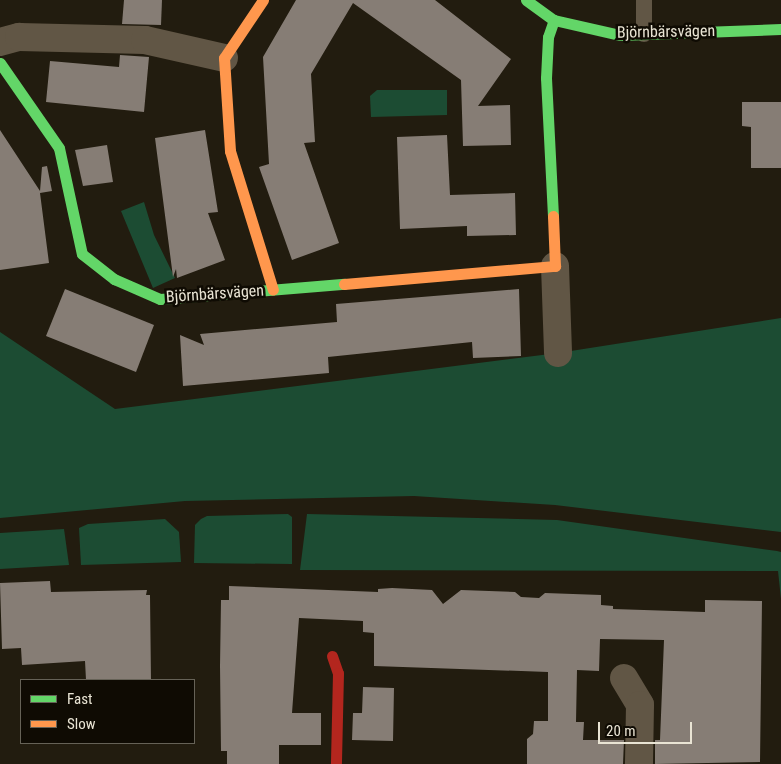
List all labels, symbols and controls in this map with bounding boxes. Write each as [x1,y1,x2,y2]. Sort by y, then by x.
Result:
street label: Björnbärsvägen [617,22,715,42]
street label: Björnbärsvägen [165,281,265,307]
legend [20,679,195,744]
text: Fast [67,690,92,708]
scale bar [601,712,695,744]
text: Slow [67,715,96,733]
text: 20 m [606,722,636,740]

